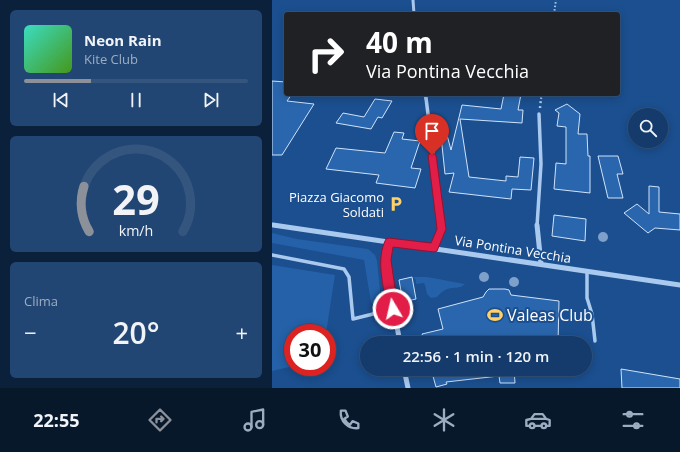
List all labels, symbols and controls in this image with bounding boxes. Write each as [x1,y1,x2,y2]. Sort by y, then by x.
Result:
text: 40 m [366,23,433,61]
icon: right [300,28,352,80]
text: Neon Rain [84,30,162,50]
text: Kite Club [84,50,138,68]
text: Via Pontina Vecchia [366,59,529,83]
icon: previous [50,89,72,111]
icon: pause [125,89,147,111]
icon: next [200,89,222,111]
map controls [628,108,668,148]
button: search [628,108,668,148]
pin [415,114,449,155]
icon: arrive [421,120,443,142]
text: 29 [112,171,160,227]
place label: Piazza Giacomo Soldati [289,188,384,221]
parking icon: Piazza Giacomo Soldati [387,195,405,213]
text: km/h [119,221,153,240]
street label: Via Pontina Vecchia [453,231,573,267]
position arrow [372,288,414,330]
text: Clima [24,292,58,310]
place label: Valeas Club [507,304,593,326]
sports icon: Valeas Club [486,306,504,324]
text: 20° [112,312,160,353]
text: − [24,317,37,347]
text: + [235,317,248,347]
speed limit sign: 30 [284,324,336,376]
text: 22:56 · 1 min · 120 m [403,346,549,366]
icon: directions [146,406,174,434]
icon: music [241,406,269,434]
icon: phone [335,406,363,434]
icon: climate [430,406,458,434]
icon: car [524,406,552,434]
icon: filters [619,406,647,434]
text: 22:55 [33,408,80,432]

